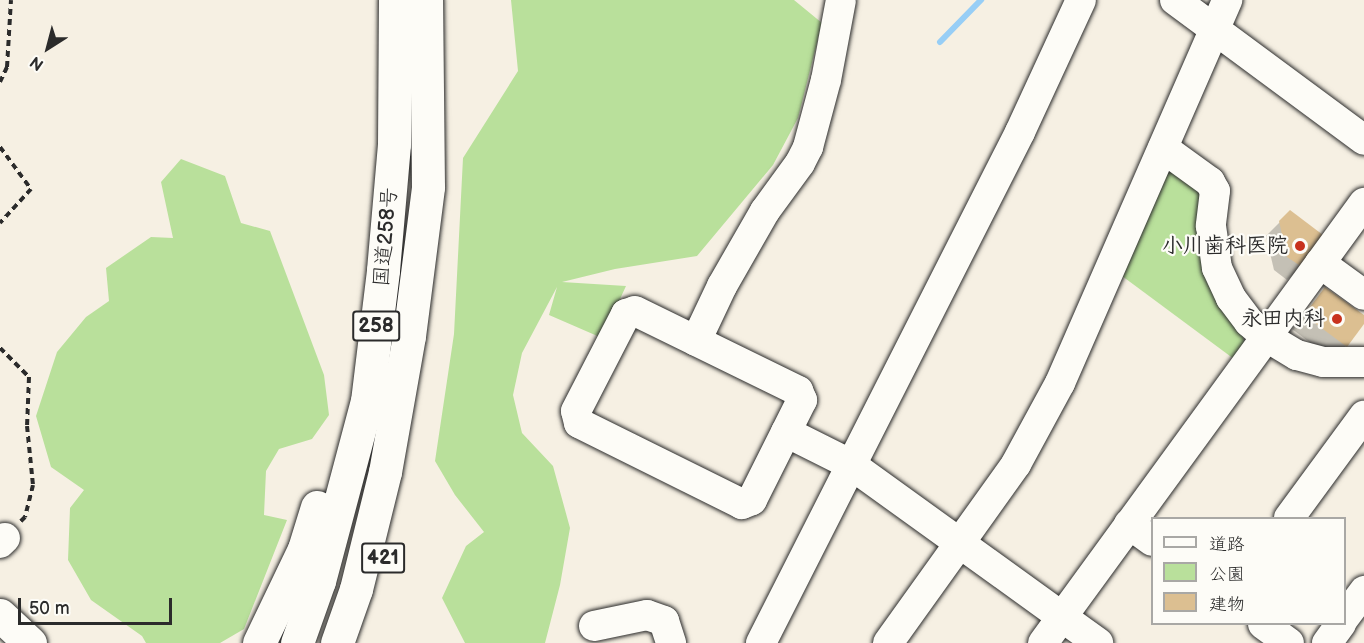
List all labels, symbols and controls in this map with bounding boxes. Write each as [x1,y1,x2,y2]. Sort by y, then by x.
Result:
north arrow [18,18,78,78]
text: N [27,52,48,74]
street label: 国道258号 [369,186,403,288]
place label: 小川歯科医院 [1162,233,1288,259]
marker: 小川歯科医院 [1293,239,1307,253]
place label: 永田内科 [1241,306,1325,332]
road number: 258 [352,309,400,343]
marker: 永田内科 [1330,312,1344,326]
legend [1151,517,1346,625]
text: 道路 [1209,534,1245,555]
road number: 421 [360,541,406,575]
text: 公園 [1209,564,1245,585]
scale bar [21,586,176,624]
text: 建物 [1209,594,1245,615]
text: 50 m [29,598,70,619]

